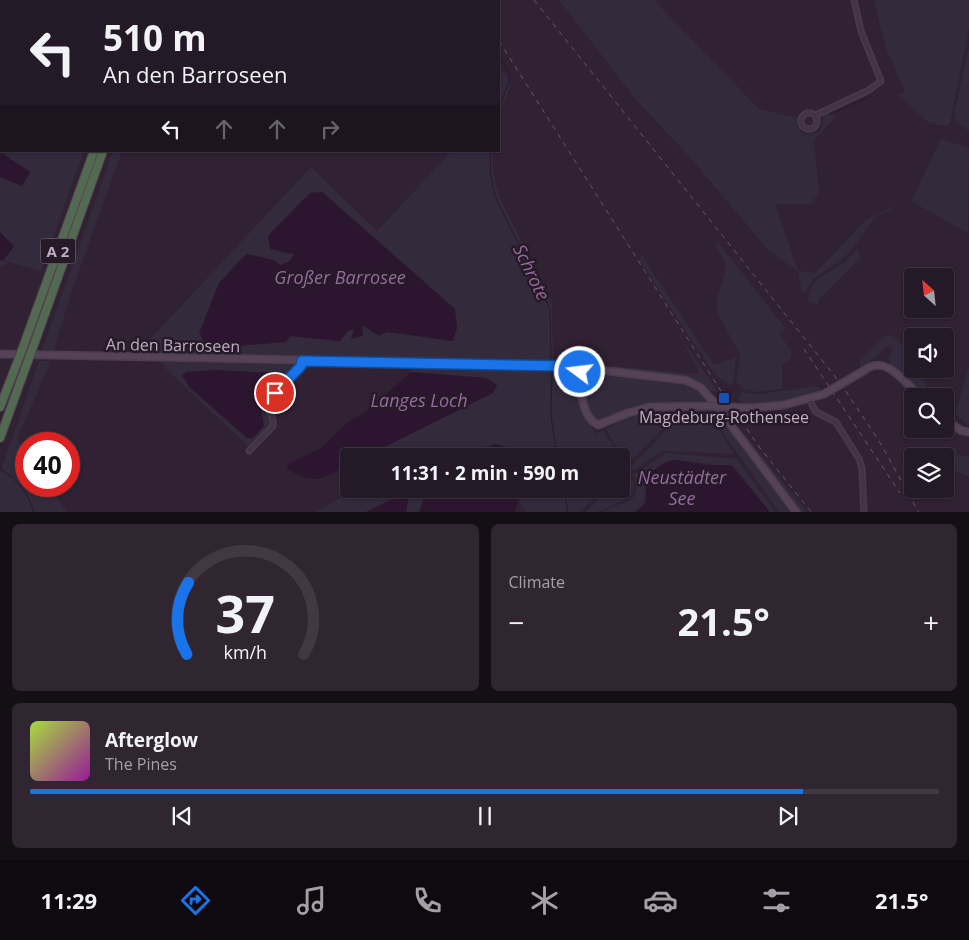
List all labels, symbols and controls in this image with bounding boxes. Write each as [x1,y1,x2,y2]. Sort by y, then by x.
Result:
text: 510 m [103,14,207,61]
icon: left [20,20,85,85]
text: An den Barroseen [103,59,287,89]
icon: left [157,115,185,143]
icon: ahead [210,115,238,143]
icon: ahead [263,115,291,143]
icon: right [316,115,344,143]
road number: A 2 [40,238,76,264]
water label: Schrote [508,240,556,304]
water label: Großer Barrosee [274,265,406,289]
north arrow [904,268,954,318]
map controls [904,268,954,498]
button: sound [904,328,954,378]
street label: An den Barroseen [106,333,240,357]
position arrow [553,345,605,397]
pin [254,372,296,414]
icon: arrive [261,379,289,407]
water label: Langes Loch [370,388,468,412]
button: search [904,388,954,438]
marker: Magdeburg-Rothensee [717,391,731,405]
place label: Magdeburg-Rothensee [639,406,809,428]
speed limit sign: 40 [15,432,80,497]
button: layers [904,448,954,498]
text: 11:31 · 2 min · 590 m [391,460,579,486]
water label: Neustädter See [638,465,727,510]
text: Climate [509,571,565,593]
text: 37 [216,577,275,648]
text: 21.5° [678,595,770,647]
text: − [509,603,525,641]
text: + [923,603,939,641]
text: km/h [224,640,267,664]
text: Afterglow [105,727,198,753]
text: The Pines [105,753,177,775]
icon: previous [168,802,196,830]
icon: pause [471,802,499,830]
icon: next [774,802,802,830]
icon: directions [178,883,213,918]
icon: music [294,883,329,918]
icon: phone [410,883,445,918]
icon: climate [527,883,562,918]
icon: car [643,883,678,918]
icon: filters [759,883,794,918]
text: 11:29 [41,885,97,915]
text: 21.5° [875,885,928,915]

